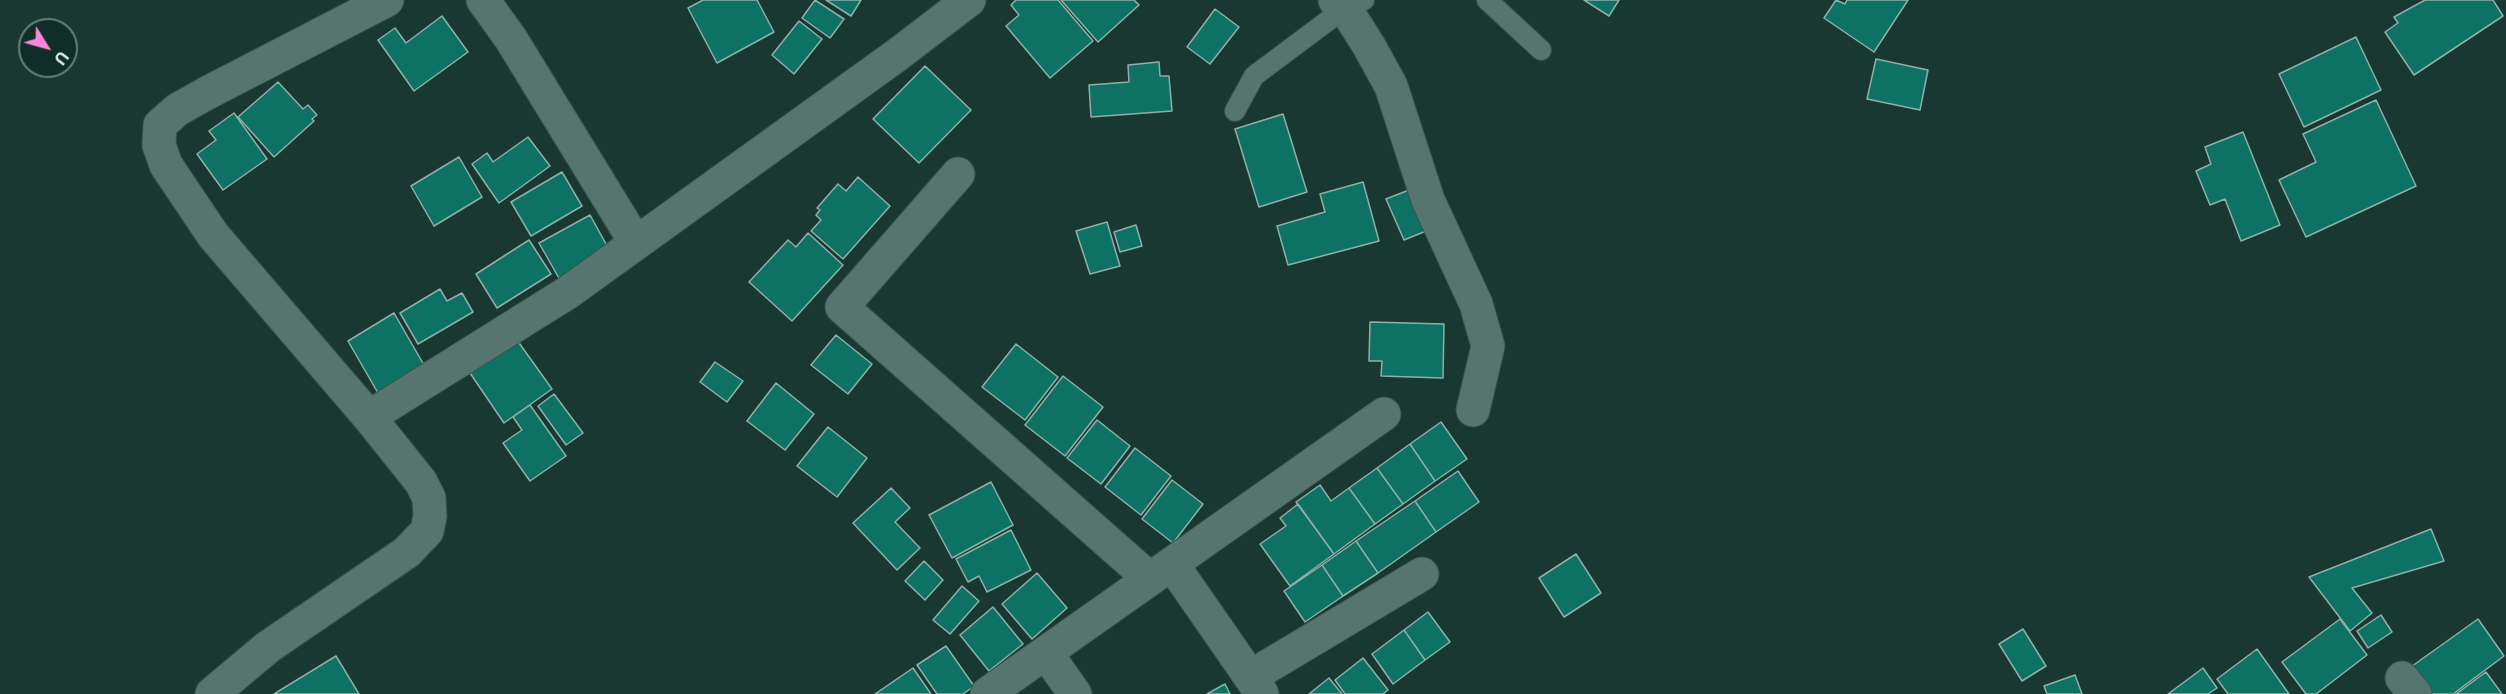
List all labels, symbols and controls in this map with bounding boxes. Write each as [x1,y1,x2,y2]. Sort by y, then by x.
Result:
north arrow [18,18,78,78]
text: U [51,48,71,68]

